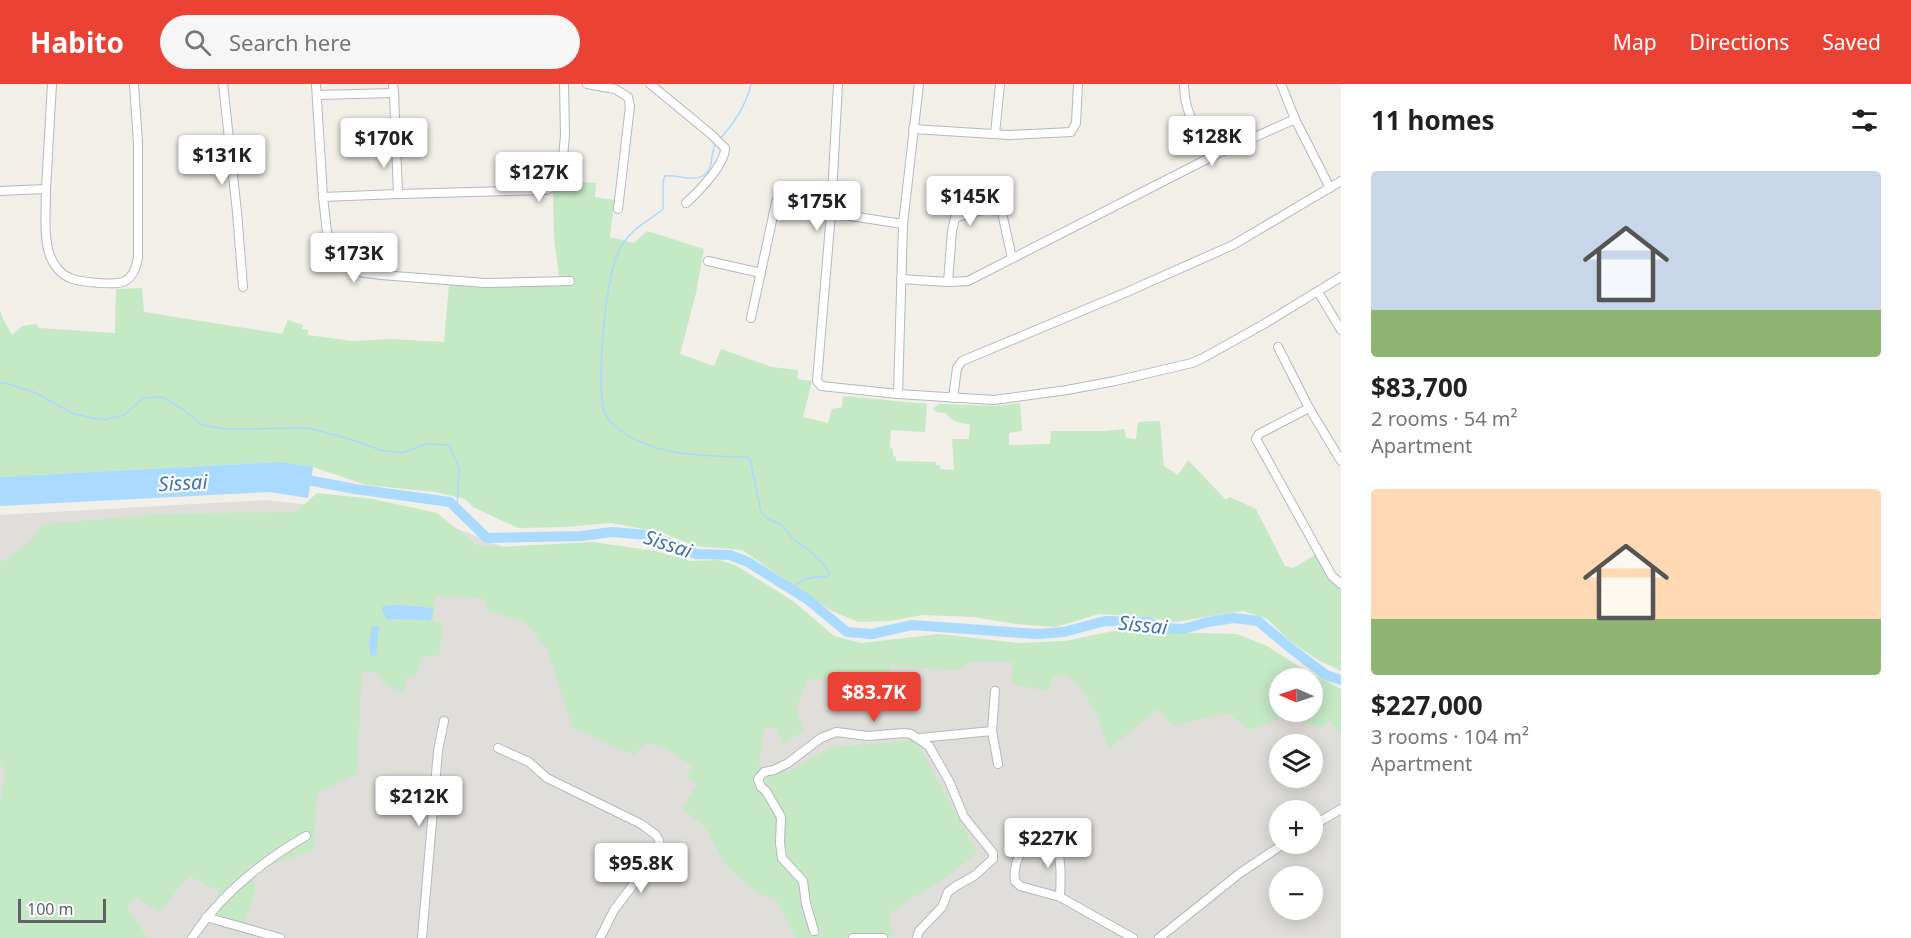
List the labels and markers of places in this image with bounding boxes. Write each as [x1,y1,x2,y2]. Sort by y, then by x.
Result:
pin: $128K [1170,116,1254,167]
pin: $170K [342,118,426,169]
pin: $131K [180,135,264,186]
pin: $127K [497,152,581,203]
pin: $145K [928,176,1012,227]
pin: $175K [775,181,859,232]
pin: $173K [312,233,396,284]
pin: $83.7K [825,672,923,723]
pin: $212K [377,776,461,827]
pin: $227K [1006,818,1090,869]
pin: $95.8K [592,843,690,894]

